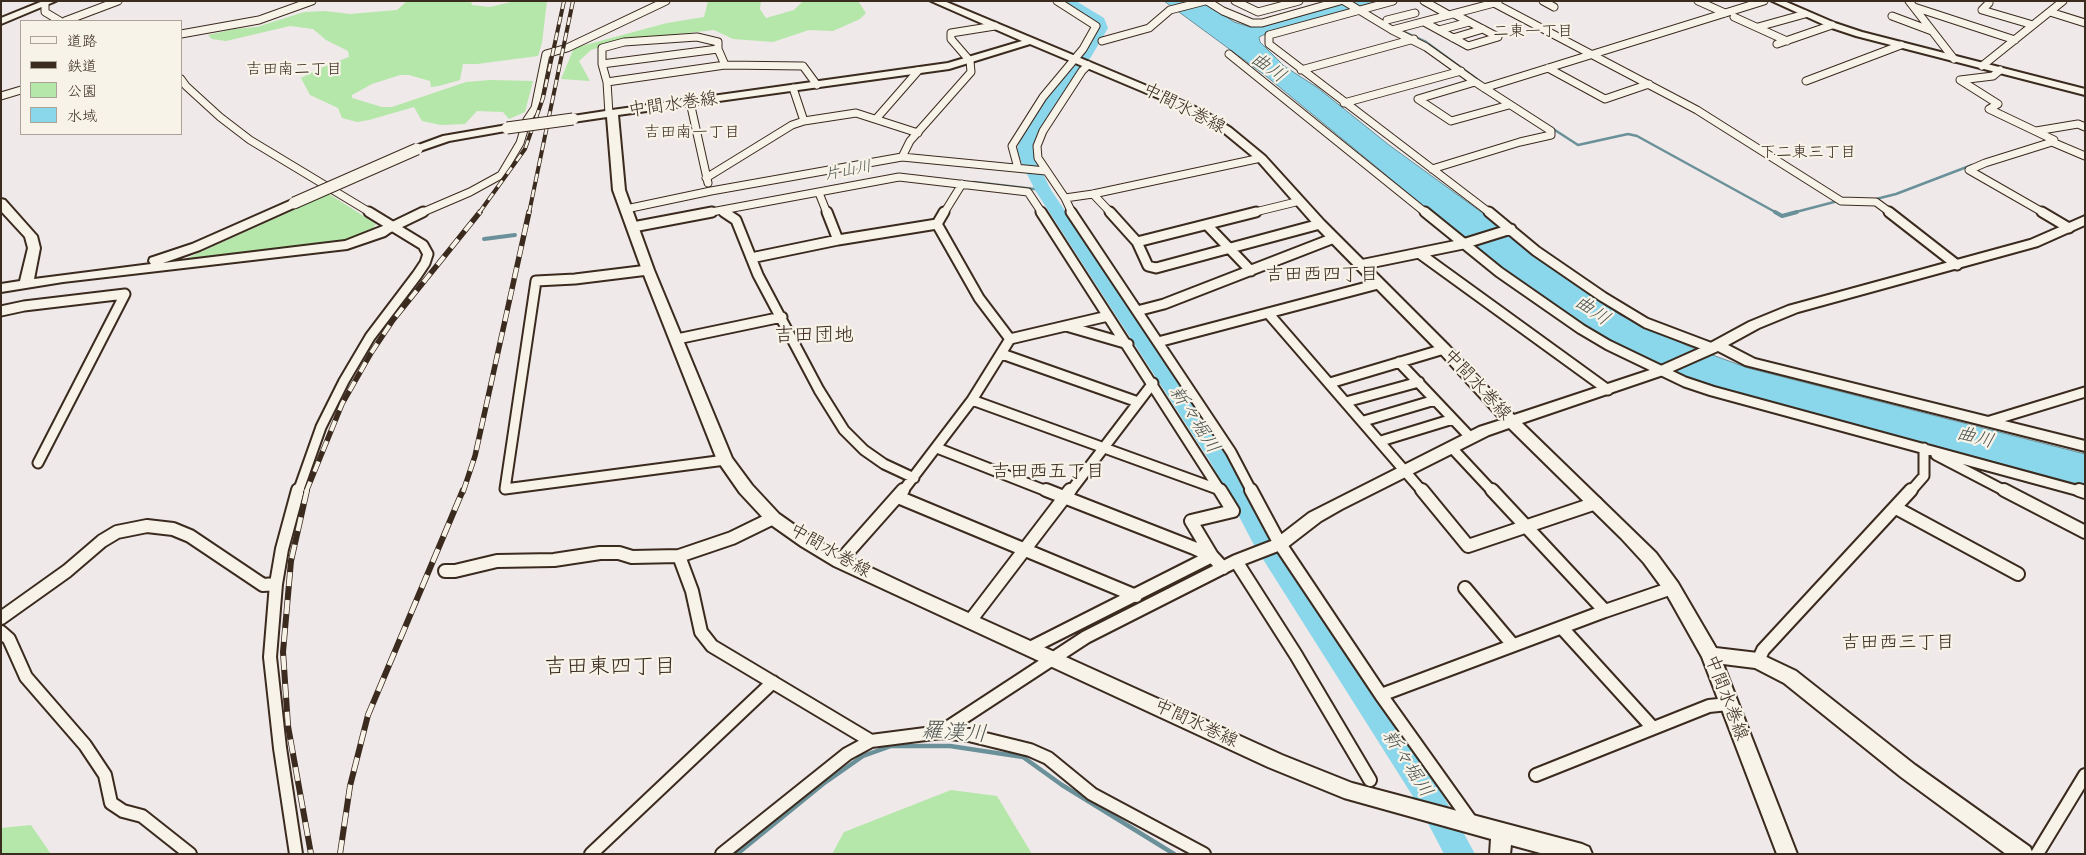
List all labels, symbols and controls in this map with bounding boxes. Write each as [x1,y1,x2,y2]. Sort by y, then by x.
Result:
legend [20,20,182,135]
district label: 二東一丁目 [1493,22,1573,42]
text: 道路 [67,32,97,51]
water label: 曲川 [1246,48,1290,88]
text: 鉄道 [67,57,97,76]
district label: 吉田南二丁目 [246,60,342,80]
street label: 中間水巻線 [1139,79,1229,139]
text: 公園 [67,82,97,101]
street label: 中間水巻線 [627,88,719,122]
text: 水域 [67,107,97,126]
district label: 吉田南一丁目 [644,123,740,143]
district label: 下二東三丁目 [1760,143,1856,163]
water label: 片山川 [823,157,873,185]
district label: 吉田西四丁目 [1265,264,1379,286]
water label: 曲川 [1570,291,1614,331]
district label: 吉田団地 [774,324,854,348]
street label: 中間水巻線 [1438,345,1516,425]
water label: 新々堀川 [1164,382,1224,458]
water label: 曲川 [1954,422,1996,454]
district label: 吉田西五丁目 [991,461,1105,483]
street label: 中間水巻線 [786,519,874,583]
district label: 吉田西三丁目 [1841,632,1955,654]
street label: 中間水巻線 [1700,652,1752,744]
district label: 吉田東四丁目 [544,654,676,680]
street label: 中間水巻線 [1151,695,1241,753]
water label: 羅漢川 [920,718,988,748]
water label: 新々堀川 [1377,726,1437,802]

